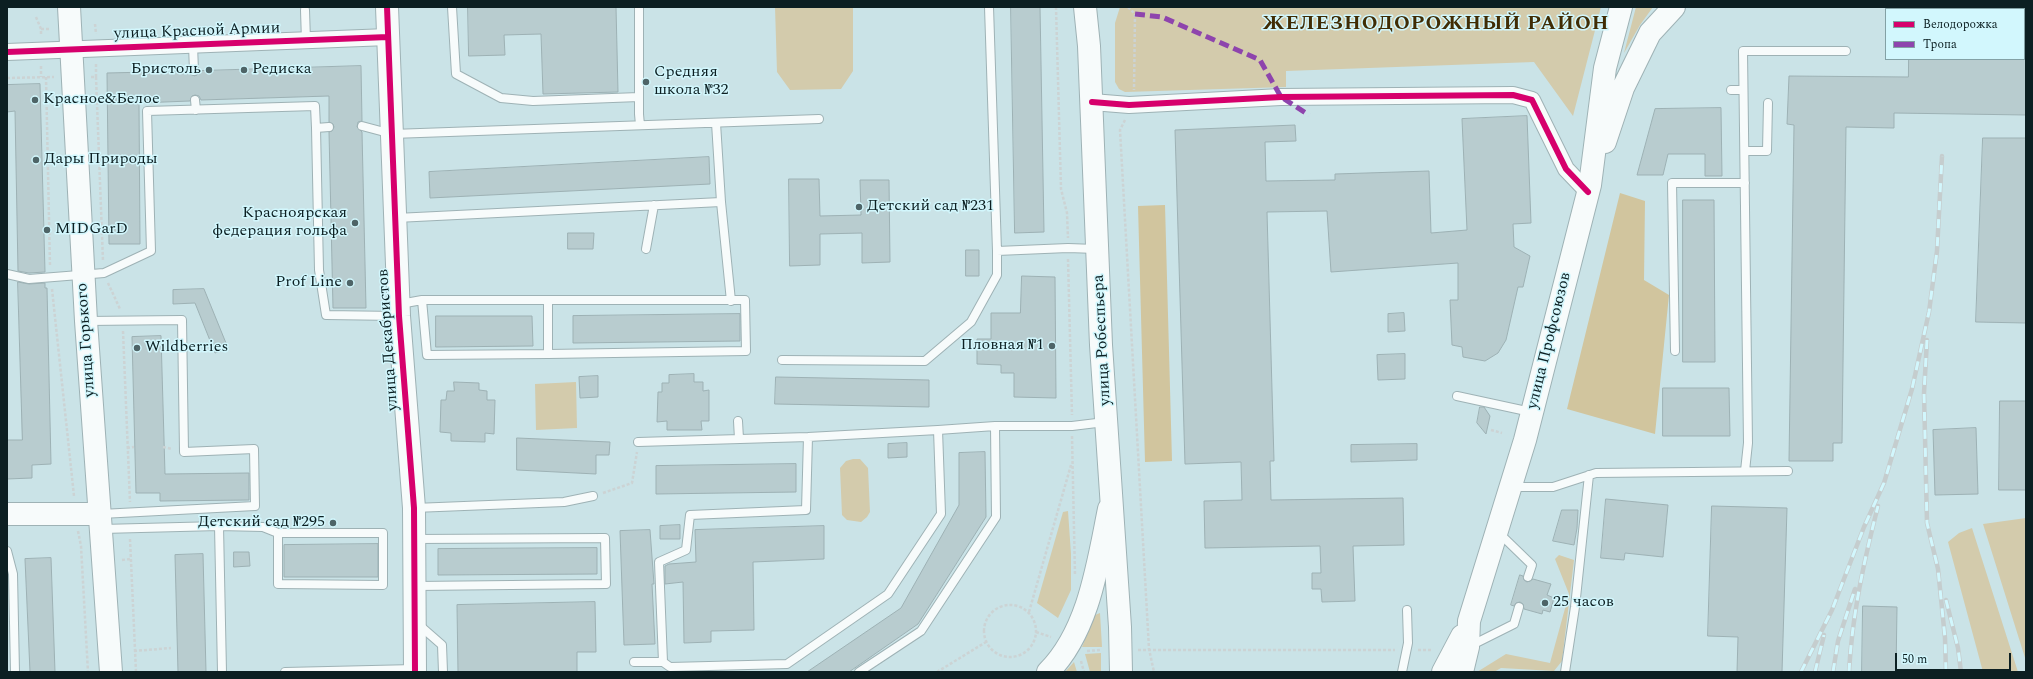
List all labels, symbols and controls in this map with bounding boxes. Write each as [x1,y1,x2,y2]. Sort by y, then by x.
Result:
legend [1885,8,2025,60]
district label: ЖЕЛЕЗНОДОРОЖНЫЙ РАЙОН [1263,13,1609,37]
text: Велодорожка [1923,15,1998,34]
street label: улица Красной Армии [113,20,281,44]
text: Тропа [1923,35,1957,54]
place label: Бристоль [131,60,201,80]
place label: Редиска [252,60,312,80]
place label: Средняя школа №32 [654,63,728,101]
marker: Бристоль [204,65,214,75]
marker: Редиска [239,65,249,75]
marker: Средняя школа №32 [641,77,651,87]
place label: Красное&Белое [43,90,160,110]
marker: Красное&Белое [30,95,40,105]
place label: Дары Природы [44,150,158,170]
marker: Дары Природы [31,155,41,165]
place label: Детский сад №231 [867,197,994,217]
marker: Детский сад №231 [854,202,864,212]
place label: Красноярская федерация гольфа [212,204,347,242]
marker: Красноярская федерация гольфа [350,218,360,228]
place label: MIDGarD [55,220,128,240]
marker: MIDGarD [42,225,52,235]
street label: улица Декабристов [374,268,404,412]
street label: улица Профсоюзов [1524,271,1576,411]
place label: Prof Line [275,273,342,293]
street label: улица Робеспьера [1090,274,1116,406]
marker: Prof Line [345,278,355,288]
street label: улица Горького [73,282,101,398]
place label: Пловная №1 [960,336,1044,356]
place label: Wildberries [145,338,228,358]
marker: Пловная №1 [1047,341,1057,351]
marker: Wildberries [132,343,142,353]
place label: Детский сад №295 [198,513,325,533]
marker: Детский сад №295 [328,518,338,528]
place label: 25 часов [1553,593,1614,613]
marker: 25 часов [1540,598,1550,608]
scale bar [1897,645,2013,671]
text: 50 m [1902,650,1927,669]

